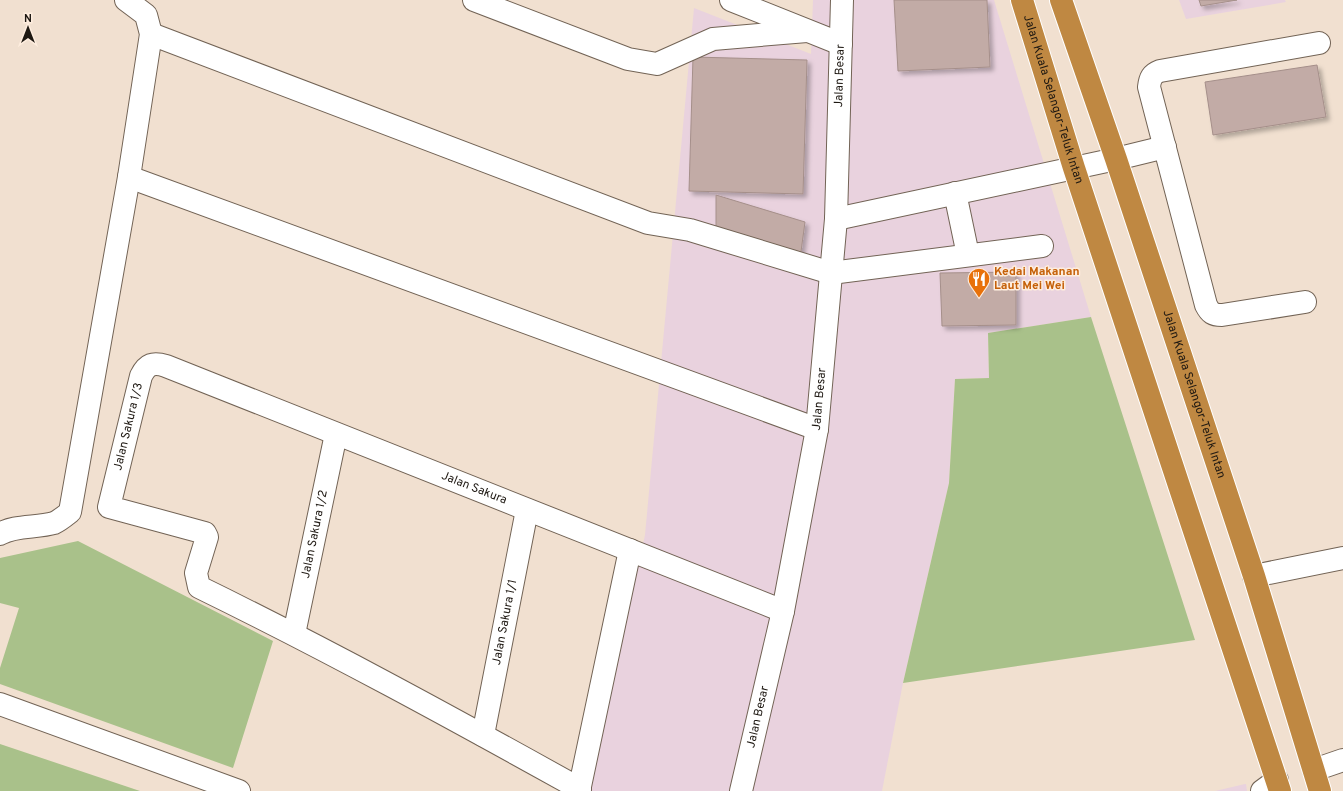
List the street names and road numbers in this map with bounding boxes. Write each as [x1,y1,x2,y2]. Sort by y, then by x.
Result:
street label: Jalan Kuala Selangor-Teluk Intan [1019,13,1087,186]
street label: Jalan Besar [831,44,849,108]
street label: Jalan Kuala Selangor-Teluk Intan [1159,308,1229,481]
street label: Jalan Besar [809,367,831,431]
street label: Jalan Sakura 1/3 [110,381,147,472]
street label: Jalan Sakura [439,468,509,509]
street label: Jalan Sakura 1/2 [298,489,332,580]
street label: Jalan Sakura 1/1 [489,578,521,666]
street label: Jalan Besar [743,684,773,750]

